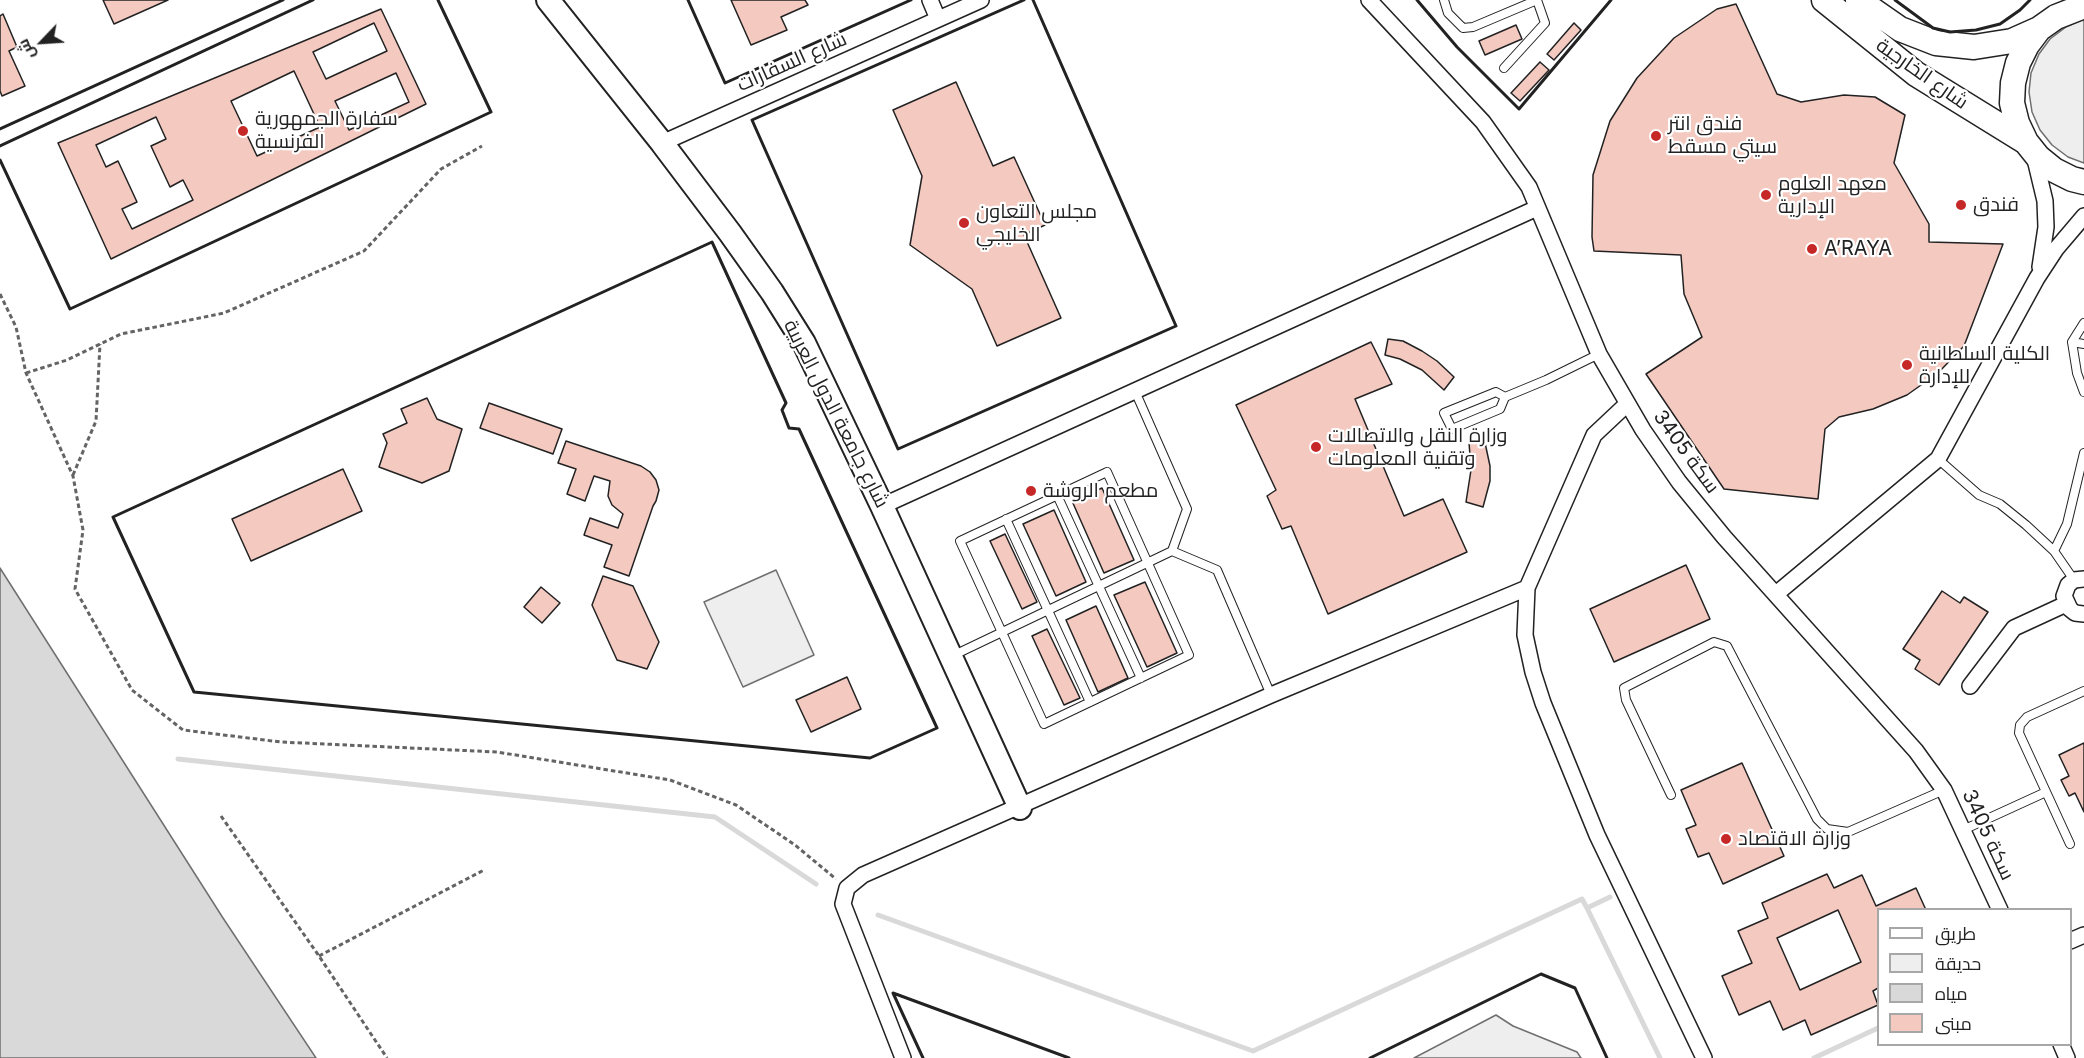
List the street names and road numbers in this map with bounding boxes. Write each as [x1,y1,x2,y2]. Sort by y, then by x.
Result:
street label: شارع السفارات [733,27,851,97]
street label: شارع الخارجية [1871,33,1973,115]
street label: شارع جامعة الدول العربية [778,316,894,512]
street label: سكة 3405 [1648,406,1724,498]
street label: سكة 3405 [1957,786,2019,884]

